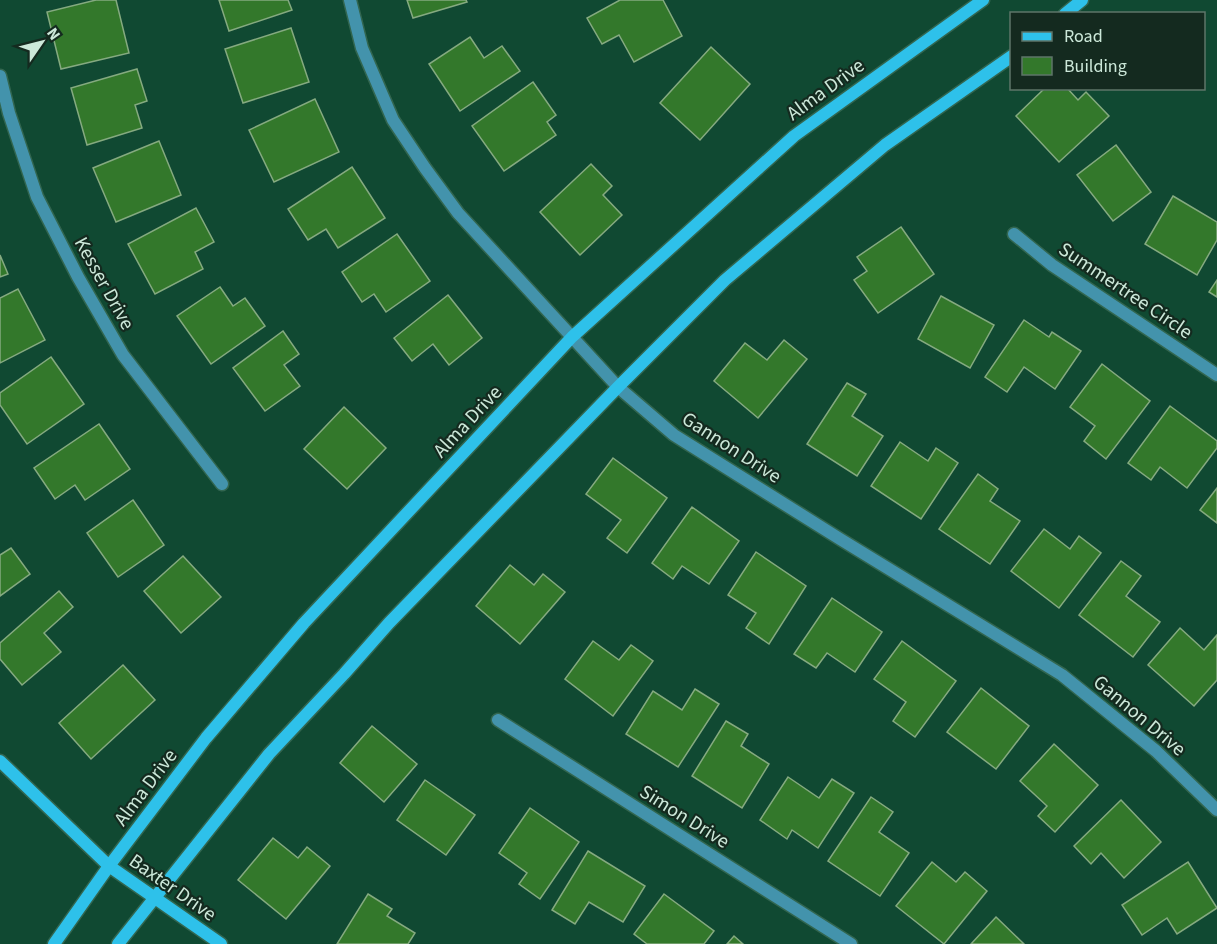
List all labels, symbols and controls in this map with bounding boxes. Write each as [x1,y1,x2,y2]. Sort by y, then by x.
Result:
north arrow [12,12,72,72]
legend [1010,12,1205,90]
text: N [41,23,66,45]
text: Road [1064,24,1103,49]
street label: Alma Drive [781,52,870,128]
text: Building [1064,54,1127,79]
street label: Kesser Drive [67,232,141,335]
street label: Summertree Circle [1053,236,1198,346]
street label: Alma Drive [427,379,509,464]
street label: Gannon Drive [676,405,787,491]
street label: Gannon Drive [1087,669,1192,763]
street label: Alma Drive [108,743,184,832]
street label: Simon Drive [634,778,735,856]
street label: Baxter Drive [123,847,222,928]

